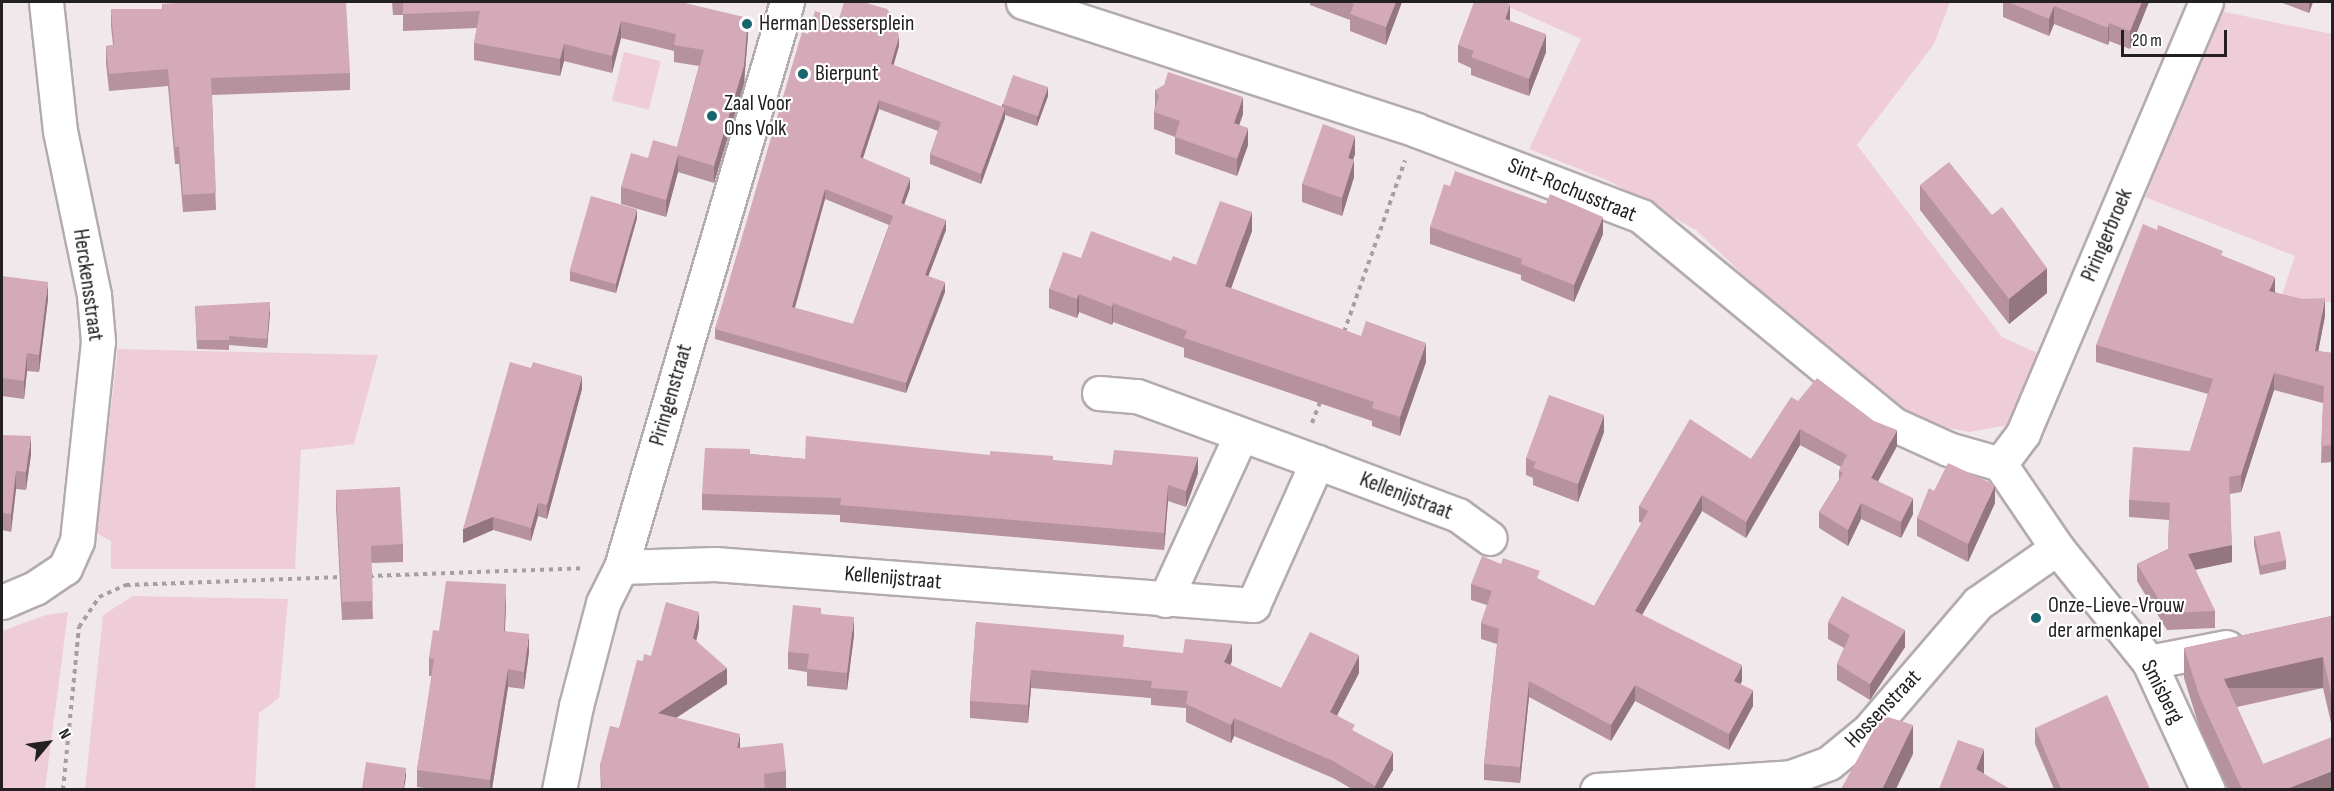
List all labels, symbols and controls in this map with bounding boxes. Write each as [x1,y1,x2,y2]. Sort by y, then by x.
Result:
place label: Herman Dessersplein [759,11,914,37]
marker: Herman Dessersplein [740,17,754,31]
scale bar [2124,18,2230,56]
text: 20 m [2132,30,2162,51]
place label: Bierpunt [815,61,879,87]
marker: Bierpunt [796,67,810,81]
place label: Zaal Voor Ons Volk [724,90,791,142]
marker: Zaal Voor Ons Volk [705,109,719,123]
street label: Sint-Rochusstraat [1504,152,1640,228]
street label: Piringerbroek [2076,185,2138,285]
street label: Herckensstraat [67,227,109,343]
street label: Piringenstraat [644,341,698,449]
street label: Kellenijstraat [1356,466,1456,526]
street label: Kellenijstraat [843,561,943,595]
place label: Onze-Lieve-Vrouw der armenkapel [2048,592,2185,644]
marker: Onze-Lieve-Vrouw der armenkapel [2029,611,2043,625]
street label: Smisberg [2135,656,2189,728]
street label: Hossenstraat [1839,664,1927,754]
north arrow [18,713,78,773]
text: N [54,726,75,742]

